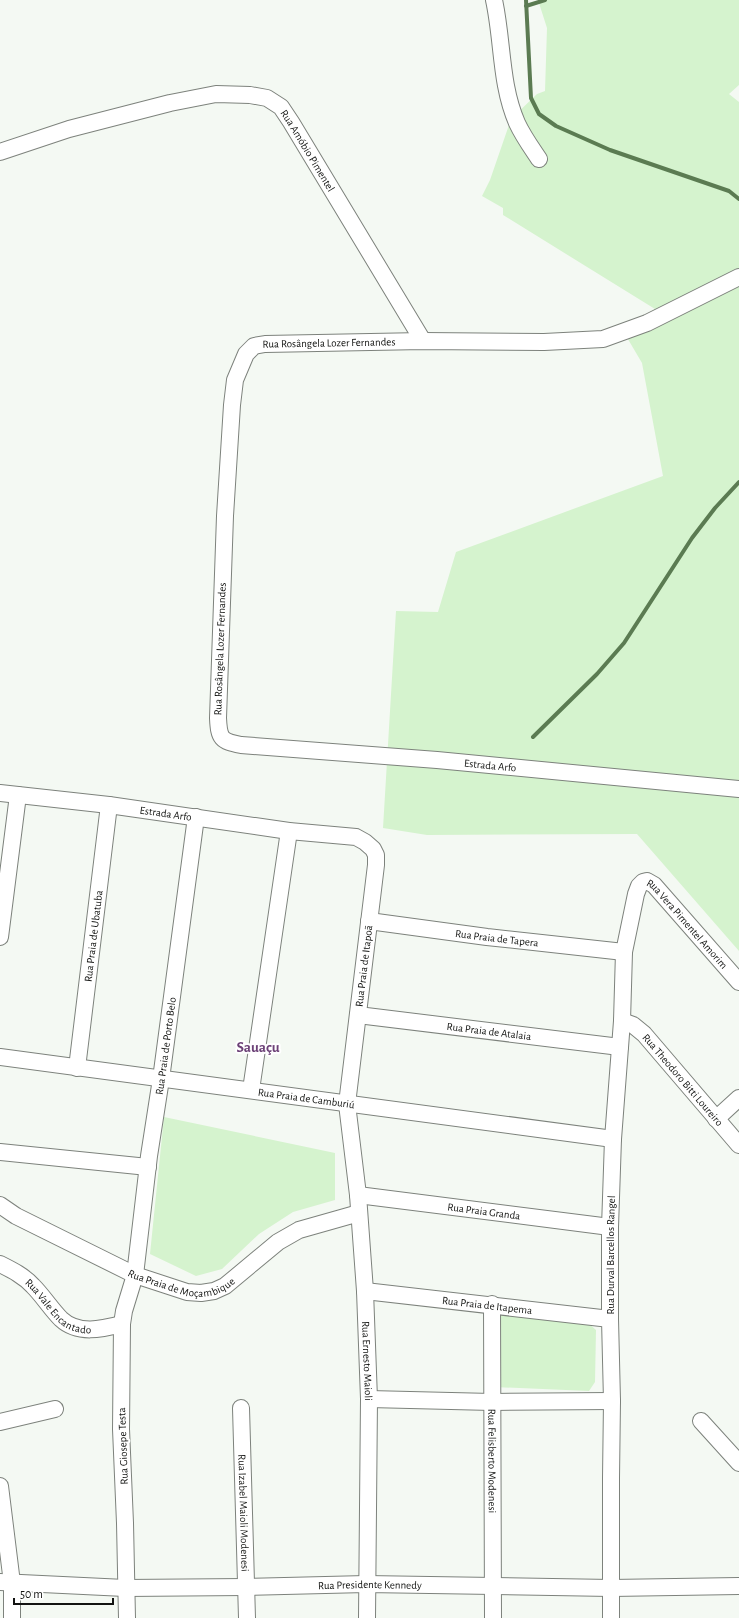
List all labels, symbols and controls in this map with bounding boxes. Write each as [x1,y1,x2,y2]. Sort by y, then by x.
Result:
street label: Rua Amóbio Pimentel [279,108,337,193]
street label: Rua Rosângela Lozer Fernandes [262,336,396,350]
street label: Rua Rosângela Lozer Fernandes [212,582,228,716]
street label: Estrada Arfo [464,757,517,773]
street label: Estrada Arfo [139,804,192,822]
street label: Rua Vera Pimentel Amorim [645,877,730,971]
street label: Rua Praia de Ubatuba [82,889,104,982]
street label: Rua Praia de Itapoã [354,925,374,1007]
street label: Rua Praia de Tapera [455,927,539,948]
street label: Rua Praia de Porto Belo [153,996,177,1096]
street label: Rua Praia de Atalaia [446,1020,532,1042]
street label: Rua Theodoro Bitti Loureiro [641,1031,725,1128]
district label: Sauaçu [236,1040,280,1055]
street label: Rua Praia de Camburiú [257,1086,356,1110]
street label: Rua Durval Barcellos Rangel [605,1195,617,1315]
street label: Rua Praia Granda [447,1201,521,1221]
street label: Rua Praia de Moçambique [126,1267,237,1299]
street label: Rua Vale Encantado [24,1276,91,1335]
street label: Rua Praia de Itapema [441,1294,533,1316]
street label: Rua Ernesto Maioli [361,1321,375,1401]
street label: Rua Giosepe Testa [116,1407,130,1485]
street label: Rua Felisberto Modenesi [487,1409,498,1513]
street label: Rua Izabel Maioli Modenesi [237,1454,251,1572]
street label: Rua Presidente Kennedy [318,1578,422,1591]
scale bar [14,1580,113,1606]
text: 50 m [20,1588,43,1600]

